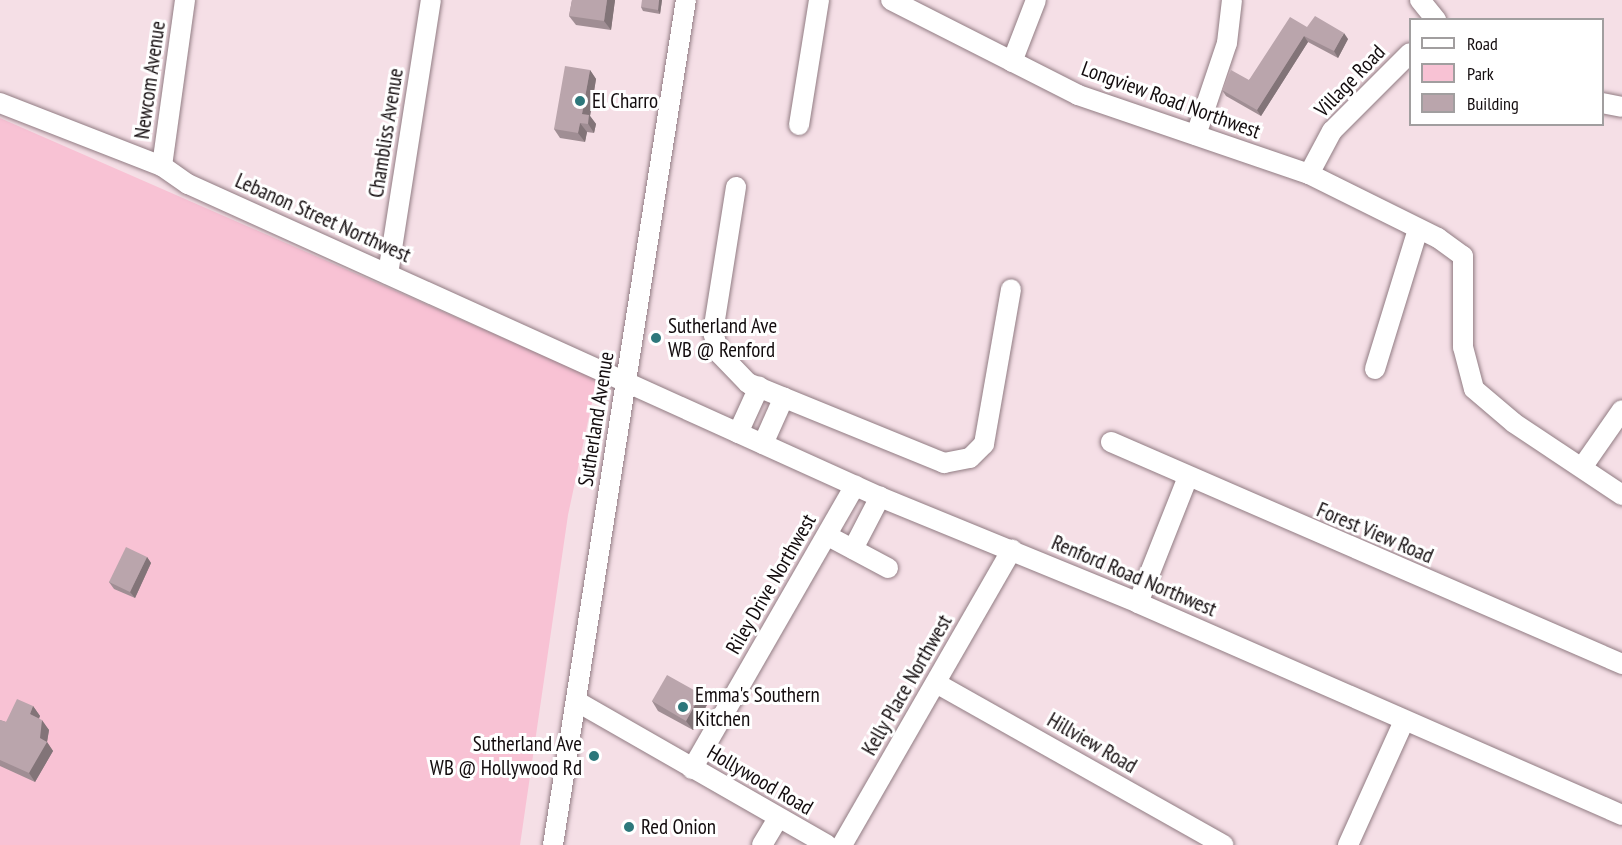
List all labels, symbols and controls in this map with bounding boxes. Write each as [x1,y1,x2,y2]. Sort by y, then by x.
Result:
legend [1409,18,1604,126]
street label: Newcom Avenue [129,19,171,141]
text: Road [1467,32,1498,55]
street label: Village Road [1310,40,1390,122]
street label: Longview Road Northwest [1078,56,1264,144]
text: Park [1467,62,1494,85]
street label: Chambliss Avenue [363,66,409,200]
place label: El Charro [592,88,658,114]
text: Building [1467,92,1519,115]
marker: El Charro [573,94,587,108]
street label: Lebanon Street Northwest [231,168,415,268]
place label: Sutherland Ave WB @ Renford [668,313,778,363]
marker: Sutherland Ave WB @ Renford [649,331,663,345]
street label: Sutherland Avenue [573,350,619,488]
street label: Forest View Road [1313,497,1437,569]
street label: Riley Drive Northwest [721,509,821,659]
street label: Renford Road Northwest [1048,530,1220,622]
street label: Kelly Place Northwest [856,610,958,760]
place label: Emma's Southern Kitchen [695,682,820,732]
marker: Emma's Southern Kitchen [676,700,690,714]
street label: Hillview Road [1043,707,1141,779]
place label: Sutherland Ave WB @ Hollywood Rd [430,731,582,781]
street label: Hollywood Road [703,740,817,820]
marker: Sutherland Ave WB @ Hollywood Rd [587,749,601,763]
place label: Red Onion [641,814,716,840]
marker: Red Onion [622,820,636,834]

